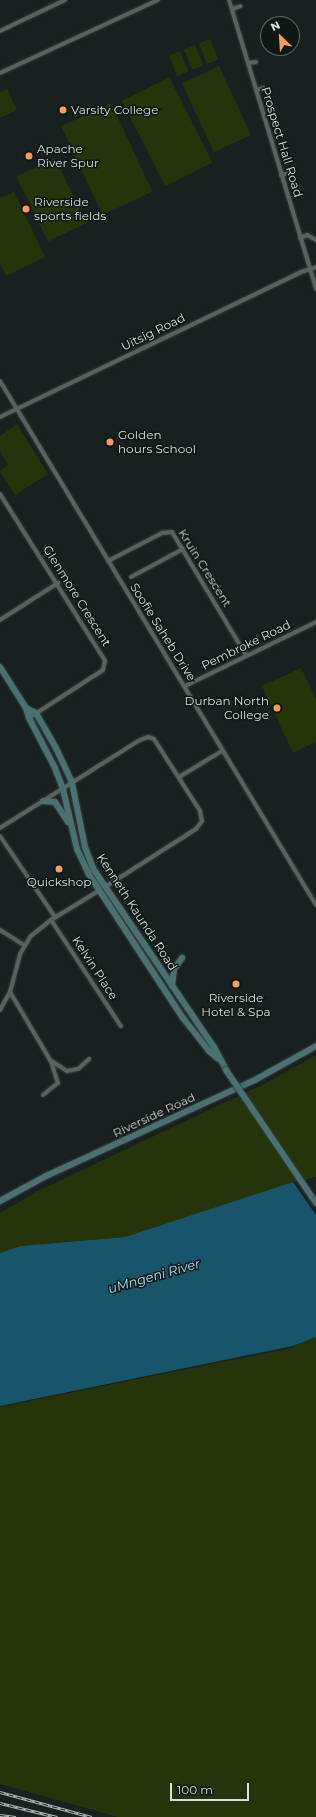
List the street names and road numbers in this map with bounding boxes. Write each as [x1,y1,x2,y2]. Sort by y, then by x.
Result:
street label: Prospect Hall Road [258,85,306,199]
street label: Uitsig Road [119,310,187,354]
street label: Kruin Crescent [175,526,235,610]
street label: Glenmore Crescent [40,543,114,649]
street label: Soofie Saheb Drive [127,580,199,684]
street label: Pembroke Road [199,617,293,673]
street label: Kenneth Kaunda Road [94,851,180,973]
street label: Kelvin Place [69,934,121,1002]
street label: Riverside Road [111,1090,197,1140]

